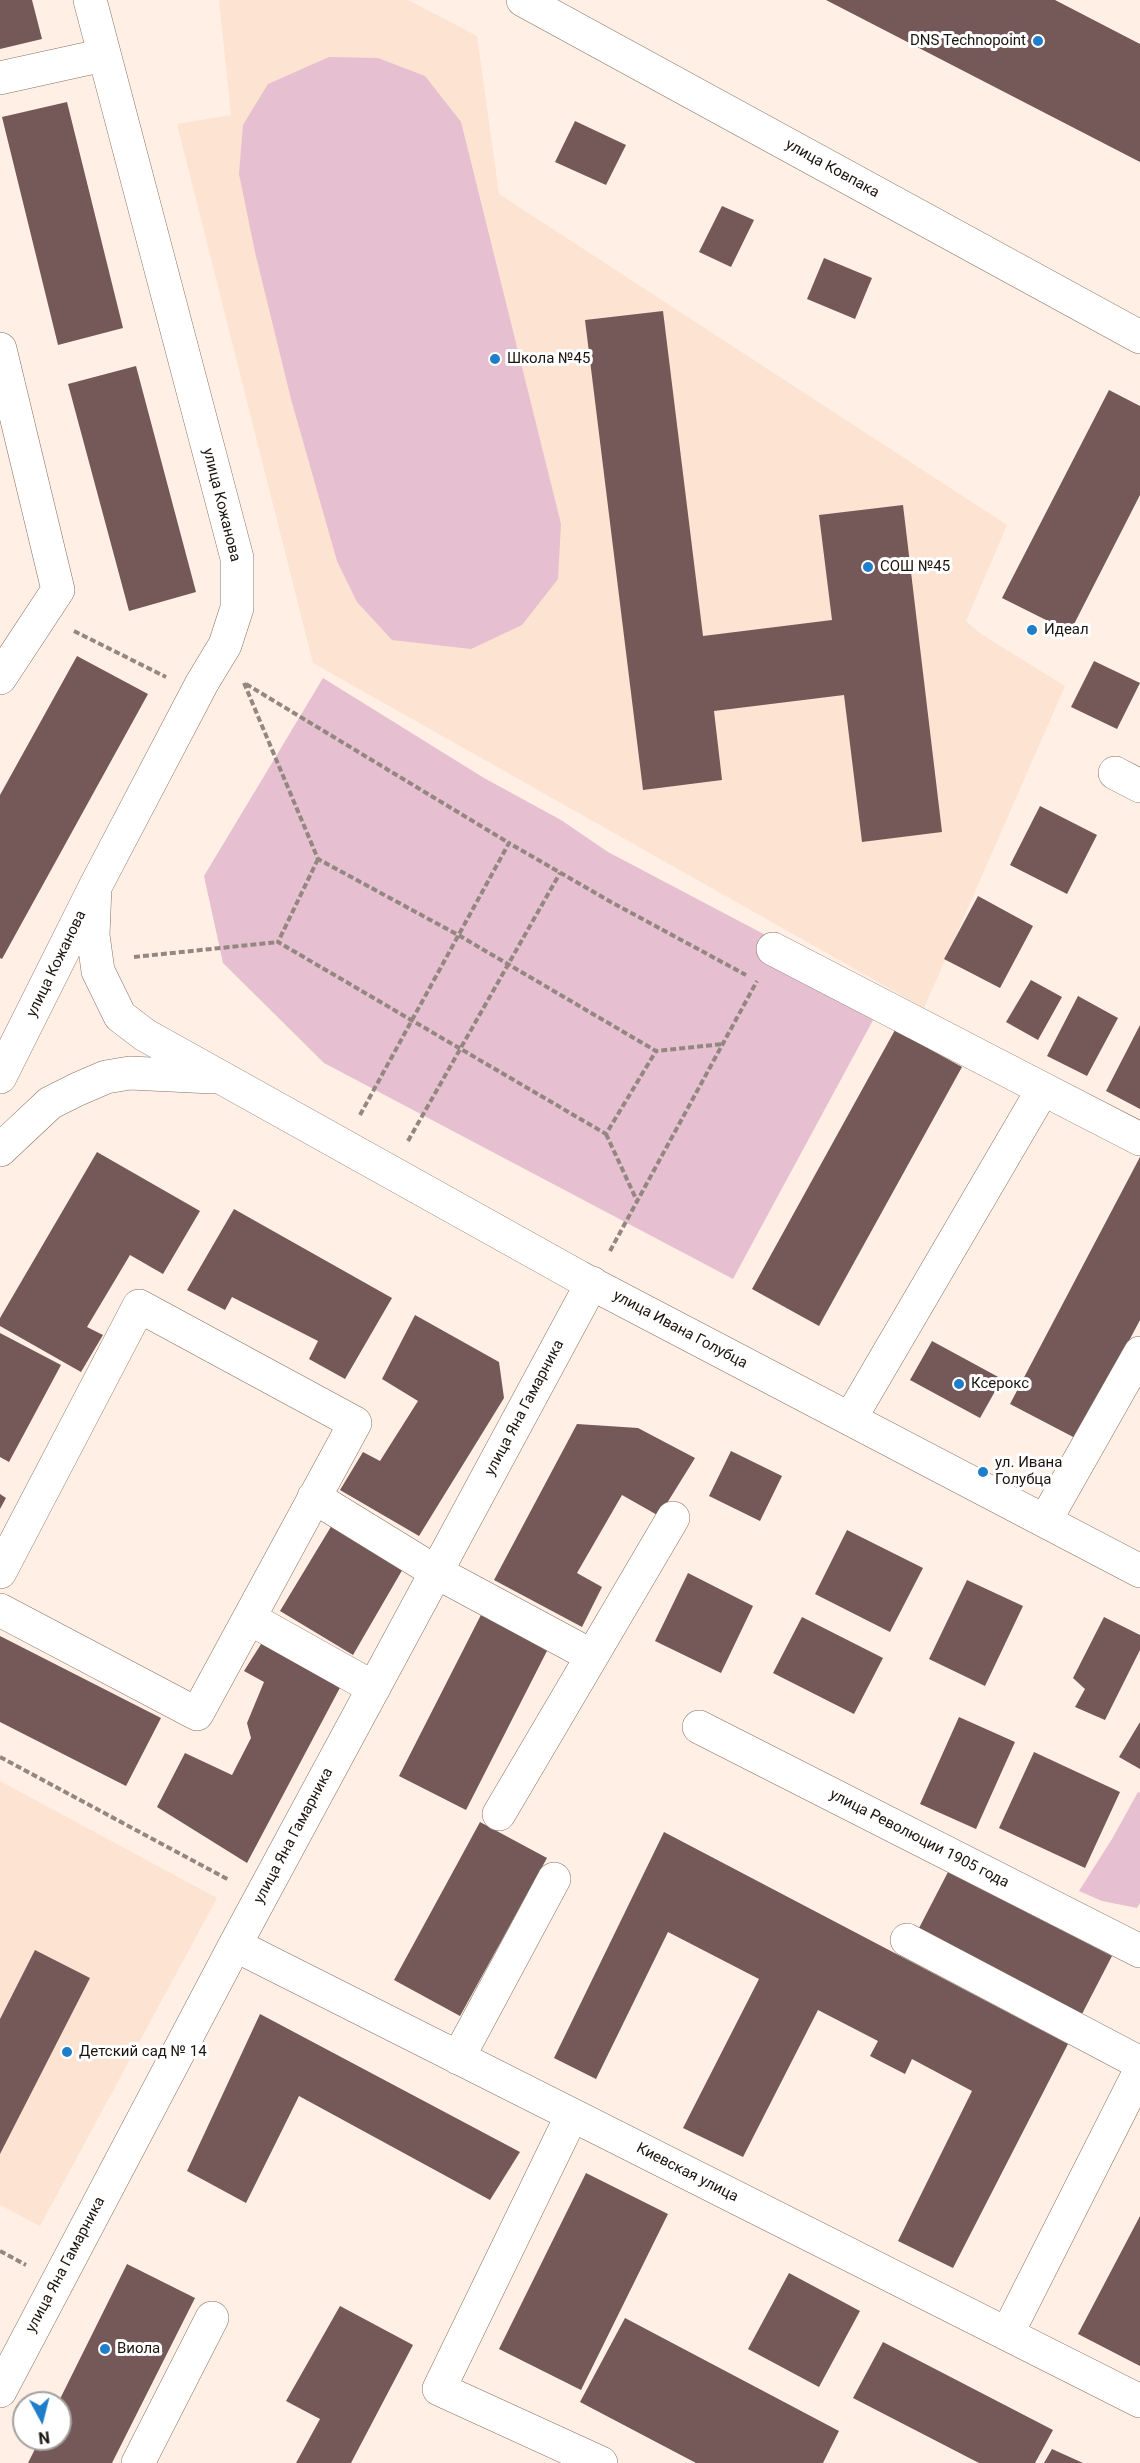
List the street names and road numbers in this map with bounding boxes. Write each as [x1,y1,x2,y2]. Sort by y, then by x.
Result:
street label: улица Ковпака [782,136,882,202]
street label: улица Кожанова [198,446,244,564]
street label: улица Кожанова [23,908,91,1020]
street label: улица Ивана Голубца [610,1287,750,1373]
street label: улица Яна Гамарника [482,1337,568,1479]
street label: улица Яна Гамарника [251,1765,337,1907]
street label: улица Революции 1905 года [826,1786,1012,1892]
street label: Киевская улица [633,2140,741,2206]
street label: улица Яна Гамарника [23,2194,109,2336]

